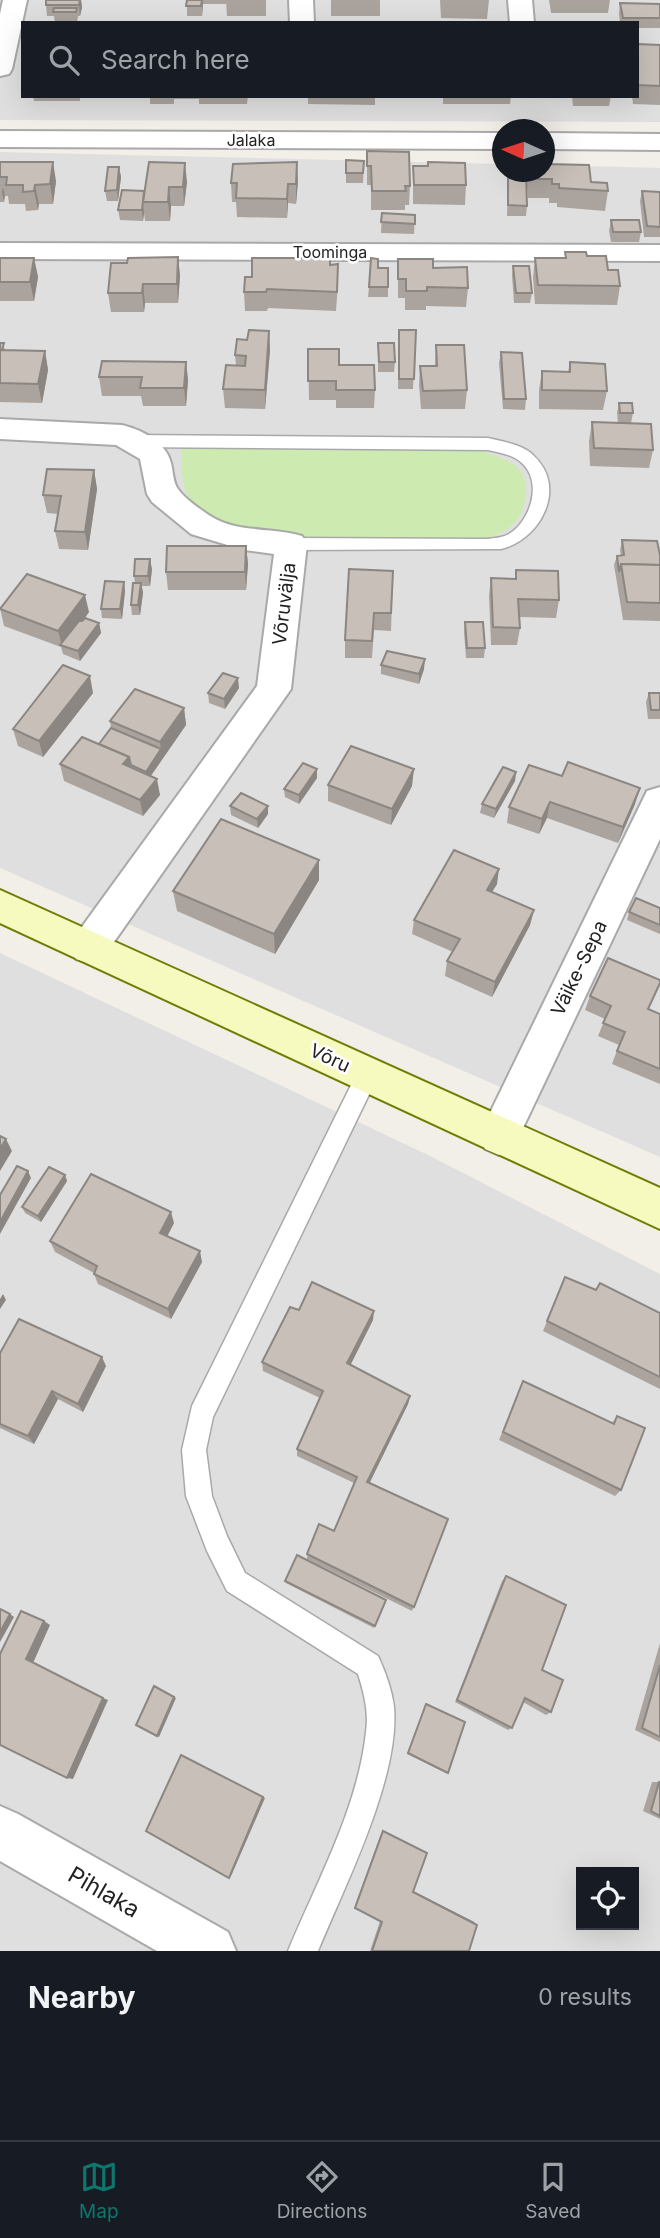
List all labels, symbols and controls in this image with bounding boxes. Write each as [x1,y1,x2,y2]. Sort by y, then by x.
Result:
search box [21,21,639,98]
icon: search [45,41,83,79]
text: Search here [101,44,250,75]
north arrow [492,119,555,182]
street label: Jalaka [227,130,275,150]
street label: Toominga [293,242,367,262]
street label: Võruvälja [268,561,300,647]
street label: Väike-Sepa [546,917,612,1019]
street label: Võru [306,1039,354,1077]
street label: Pihlaka [63,1860,145,1924]
map controls [576,1867,639,1930]
button: locate [576,1867,639,1930]
text: Nearby [28,1979,136,2015]
text: 0 results [538,1983,632,2011]
tab: Map [79,2158,119,2223]
tab: Directions [277,2158,367,2223]
tab: Saved [525,2158,581,2223]

